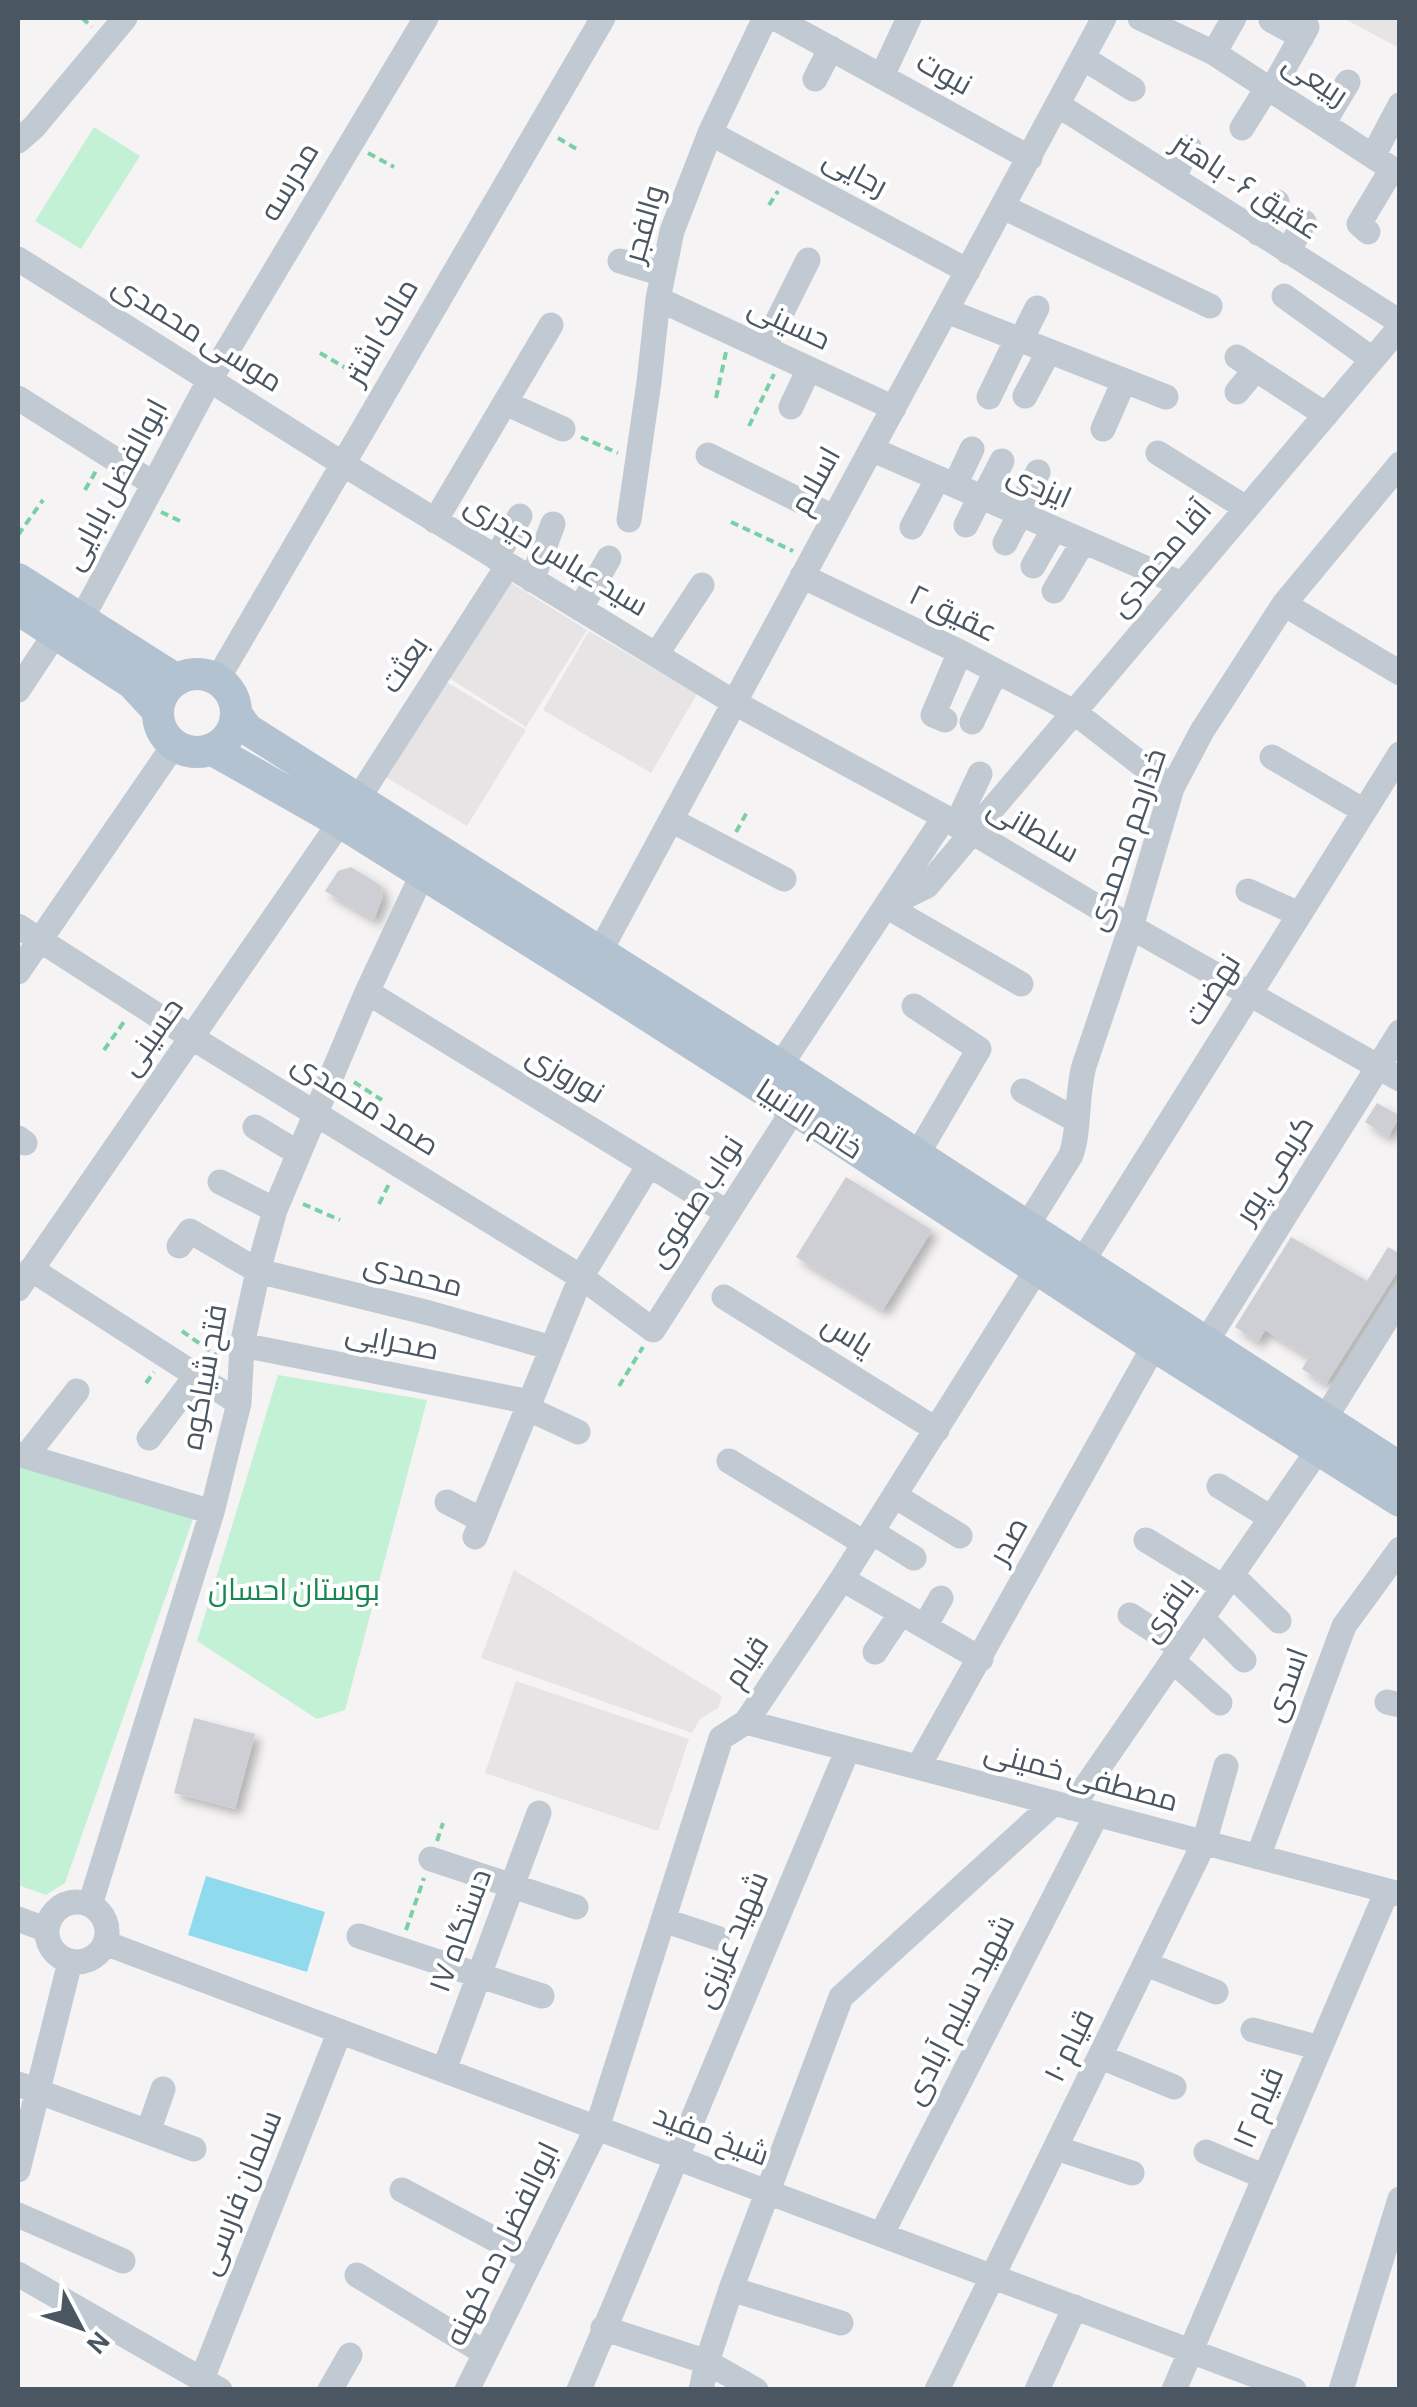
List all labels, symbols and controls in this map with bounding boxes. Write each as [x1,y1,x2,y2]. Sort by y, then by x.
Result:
street label: نبوت [911,47,977,102]
street label: ربیعی [1276,48,1353,113]
street label: عقیق ۶ - باهنر [1164,127,1325,247]
street label: مدرسه [255,138,326,227]
street label: رجایی [817,144,892,204]
street label: والفجر [619,182,671,268]
street label: موسی محمدی [106,270,287,400]
street label: مالک اشتر [339,274,425,392]
street label: حسینی [743,292,835,358]
street label: ابوالفضل بابایی [58,395,175,576]
street label: اسلام [785,442,850,522]
street label: ایزدی [1002,460,1075,515]
street label: سید عباس حیدری [458,490,653,624]
street label: آقا محمدی [1103,494,1218,623]
street label: عقیق ۲ [904,580,1002,650]
street label: بعثت [376,631,434,699]
street label: خدارحم محمدی [1082,745,1176,936]
street label: سلطانی [981,793,1084,871]
street label: نهضت [1180,949,1248,1032]
street label: حسینی [115,993,191,1082]
street label: نوروزی [521,1040,609,1110]
street label: صمد محمدی [286,1048,444,1163]
street label: خاتم الانبیا [748,1075,868,1169]
street label: کریمی پور [1229,1111,1322,1232]
street label: نواب صفوی [643,1131,750,1274]
street label: محمدی [360,1249,465,1304]
street label: فتح شیاکوه [177,1302,236,1453]
street label: یاس [815,1309,878,1365]
street label: صحرایی [342,1318,441,1368]
street label: صدر [983,1512,1035,1572]
street label: باقری [1135,1572,1201,1648]
park label: بوستان احسان [208,1576,380,1607]
street label: قیام [719,1631,778,1695]
street label: اسدی [1260,1644,1315,1726]
street label: مصطفی خمینی [980,1737,1181,1819]
street label: ۱۷ دستگاه [425,1865,497,1997]
street label: شهید عزیزی [690,1867,776,2013]
street label: شهید سلیم آبادی [898,1909,1024,2111]
street label: قیام ۱۰ [1040,2005,1104,2089]
street label: قیام ۱۲ [1229,2063,1293,2154]
street label: شیخ مفید [648,2100,773,2175]
street label: سلمان فارسی [194,2107,289,2280]
street label: ابوالفضل ده کهنه [441,2138,567,2351]
north arrow [30,2277,130,2377]
text: N [80,2326,114,2359]

